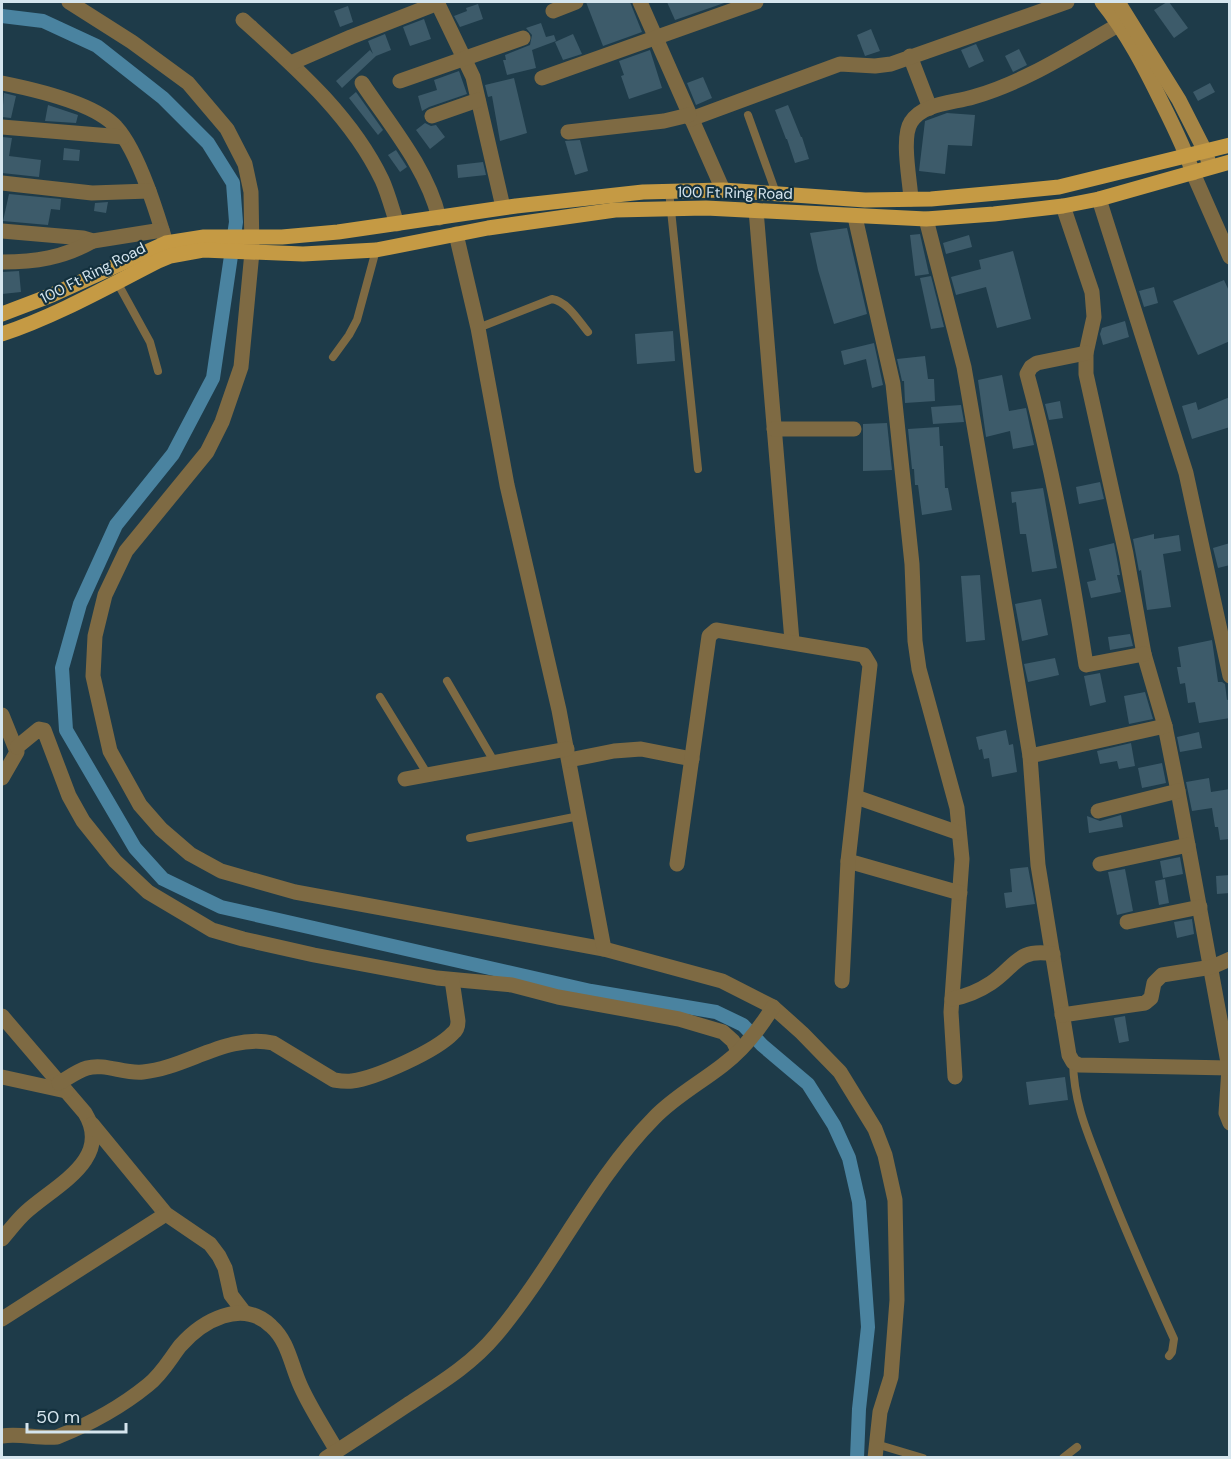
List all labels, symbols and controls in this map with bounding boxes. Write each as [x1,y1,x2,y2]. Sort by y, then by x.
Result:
street label: 100 Ft Ring Road [677,182,793,204]
street label: 100 Ft Ring Road [37,238,149,308]
scale bar [27,1396,126,1434]
text: 50 m [36,1405,80,1429]

